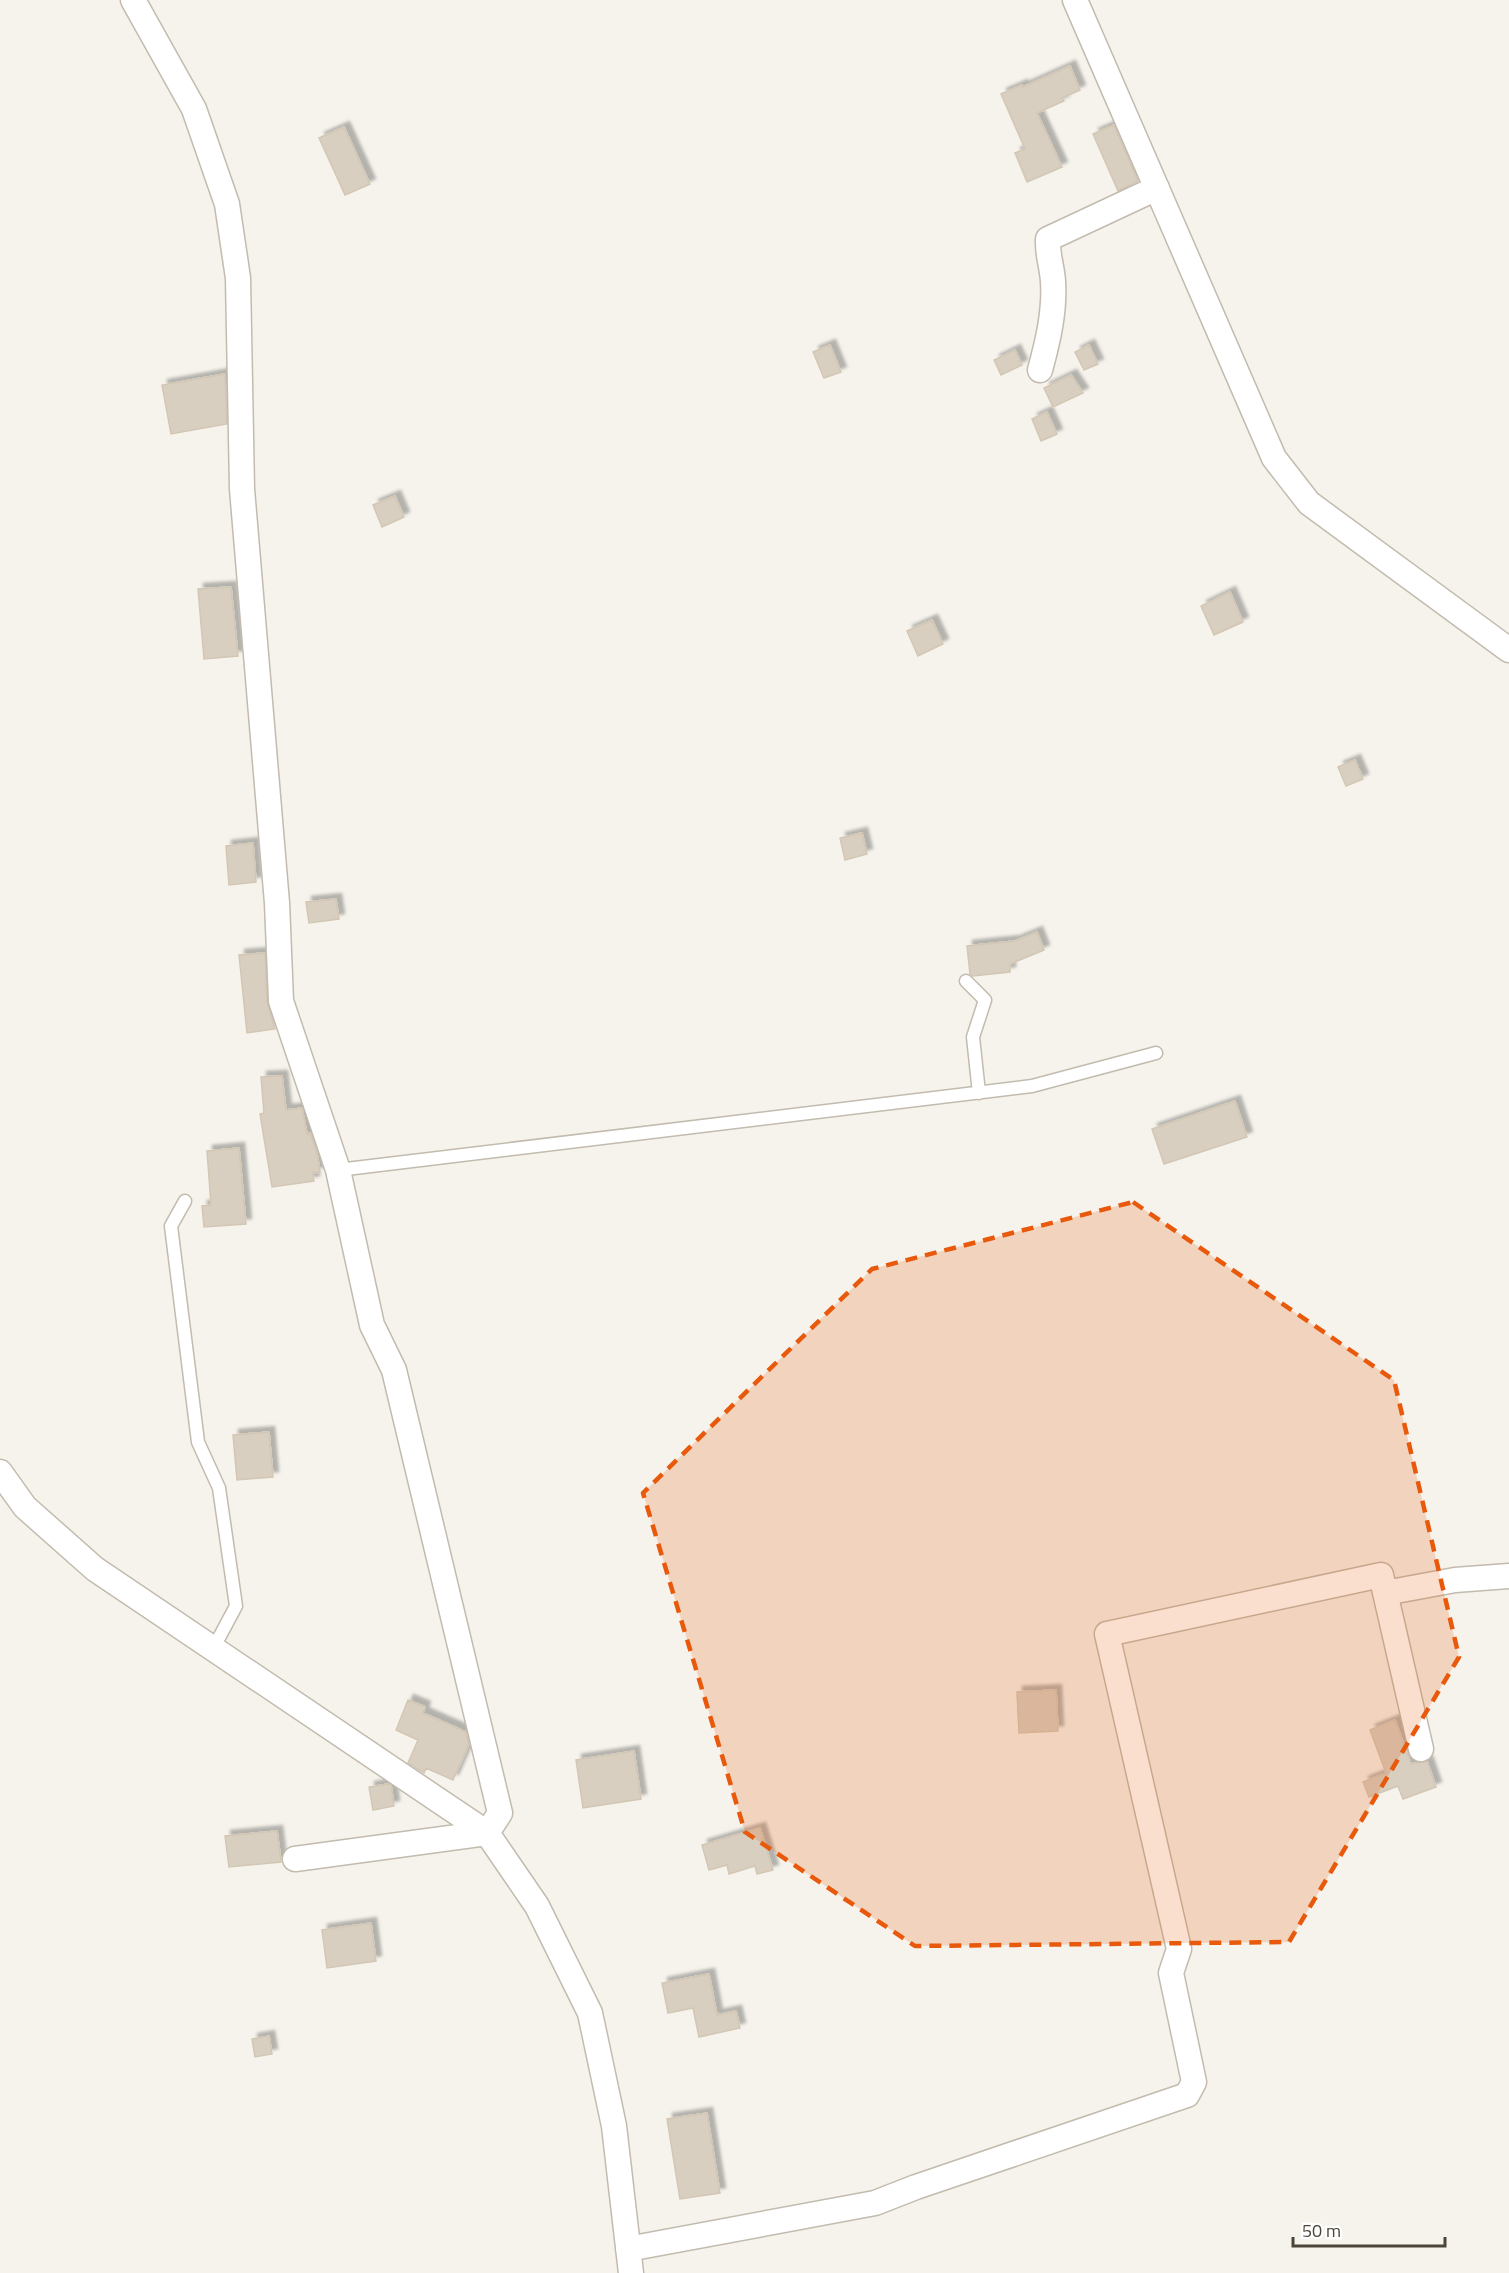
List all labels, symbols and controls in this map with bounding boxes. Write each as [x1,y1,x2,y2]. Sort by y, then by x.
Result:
scale bar [1293,2210,1444,2248]
text: 50 m [1302,2217,1341,2244]

